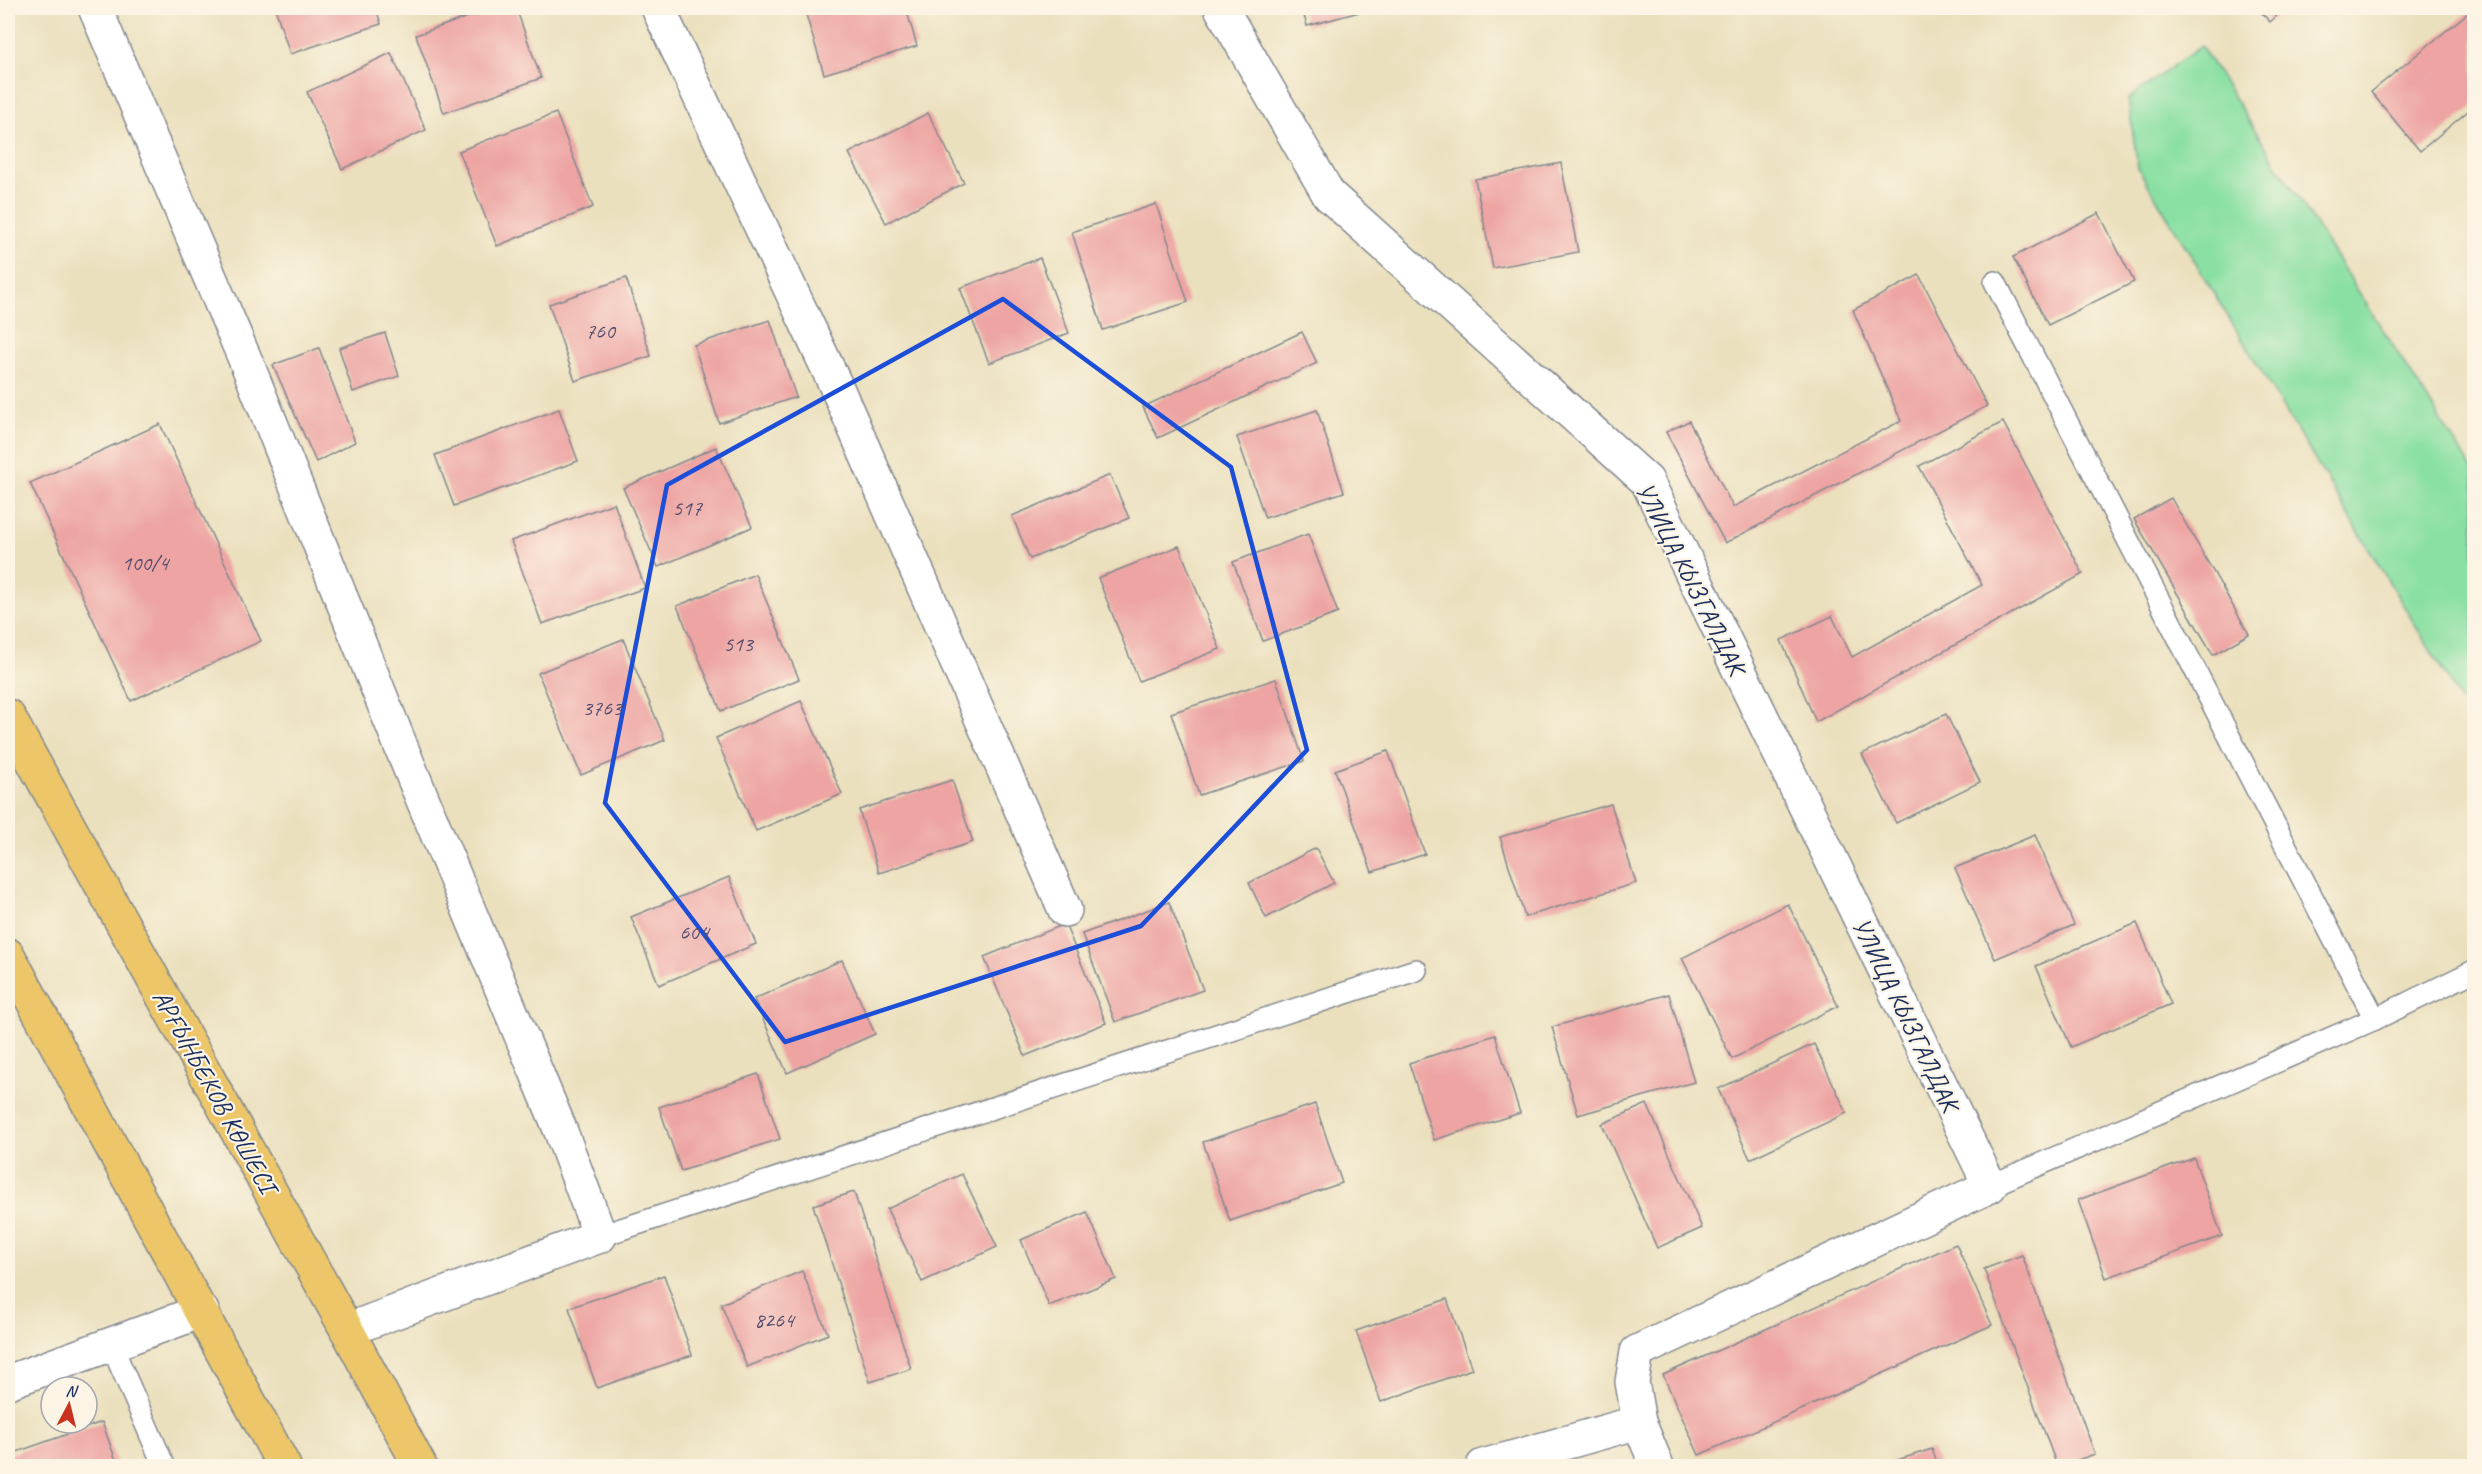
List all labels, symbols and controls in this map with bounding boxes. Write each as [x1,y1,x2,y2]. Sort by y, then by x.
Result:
house number: 760 [585,317,617,345]
street label: УЛИЦА КЫЗГАЛДАК [1628,477,1755,683]
house number: 517 [672,494,703,522]
house number: 100/4 [122,549,171,577]
house number: 513 [723,630,755,658]
house number: 3763 [582,694,624,722]
street label: УЛИЦА КЫЗГАЛДАК [1845,912,1968,1120]
house number: 604 [679,918,711,946]
street label: АРҒЫНБЕКОВ КӨШЕСІ [145,984,287,1203]
house number: 8264 [754,1306,796,1334]
north arrow [39,1375,99,1435]
text: N [65,1381,80,1402]

